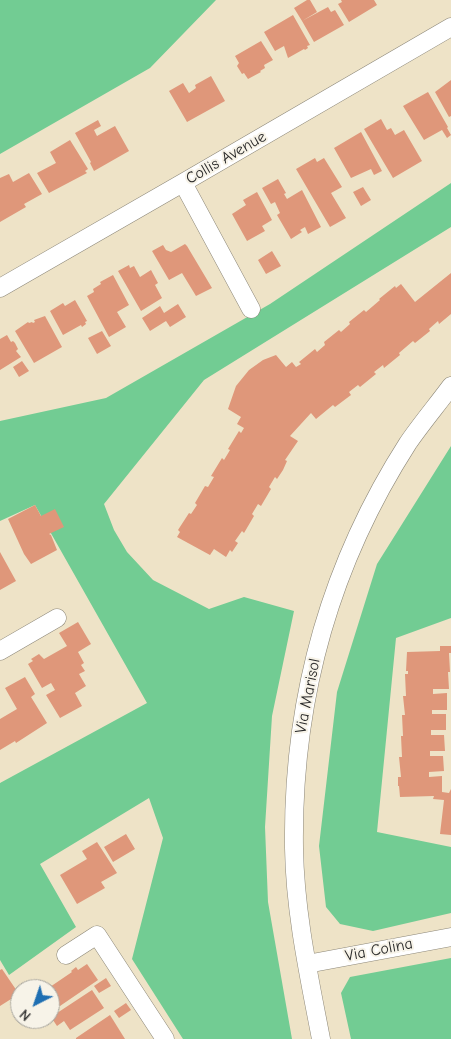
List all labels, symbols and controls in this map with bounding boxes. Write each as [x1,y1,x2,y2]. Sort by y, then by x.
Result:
street label: Collis Avenue [182,127,270,189]
street label: Via Marisol [291,657,325,735]
street label: Via Colina [344,934,414,966]
north arrow [10,979,60,1029]
text: N [16,1006,35,1024]

